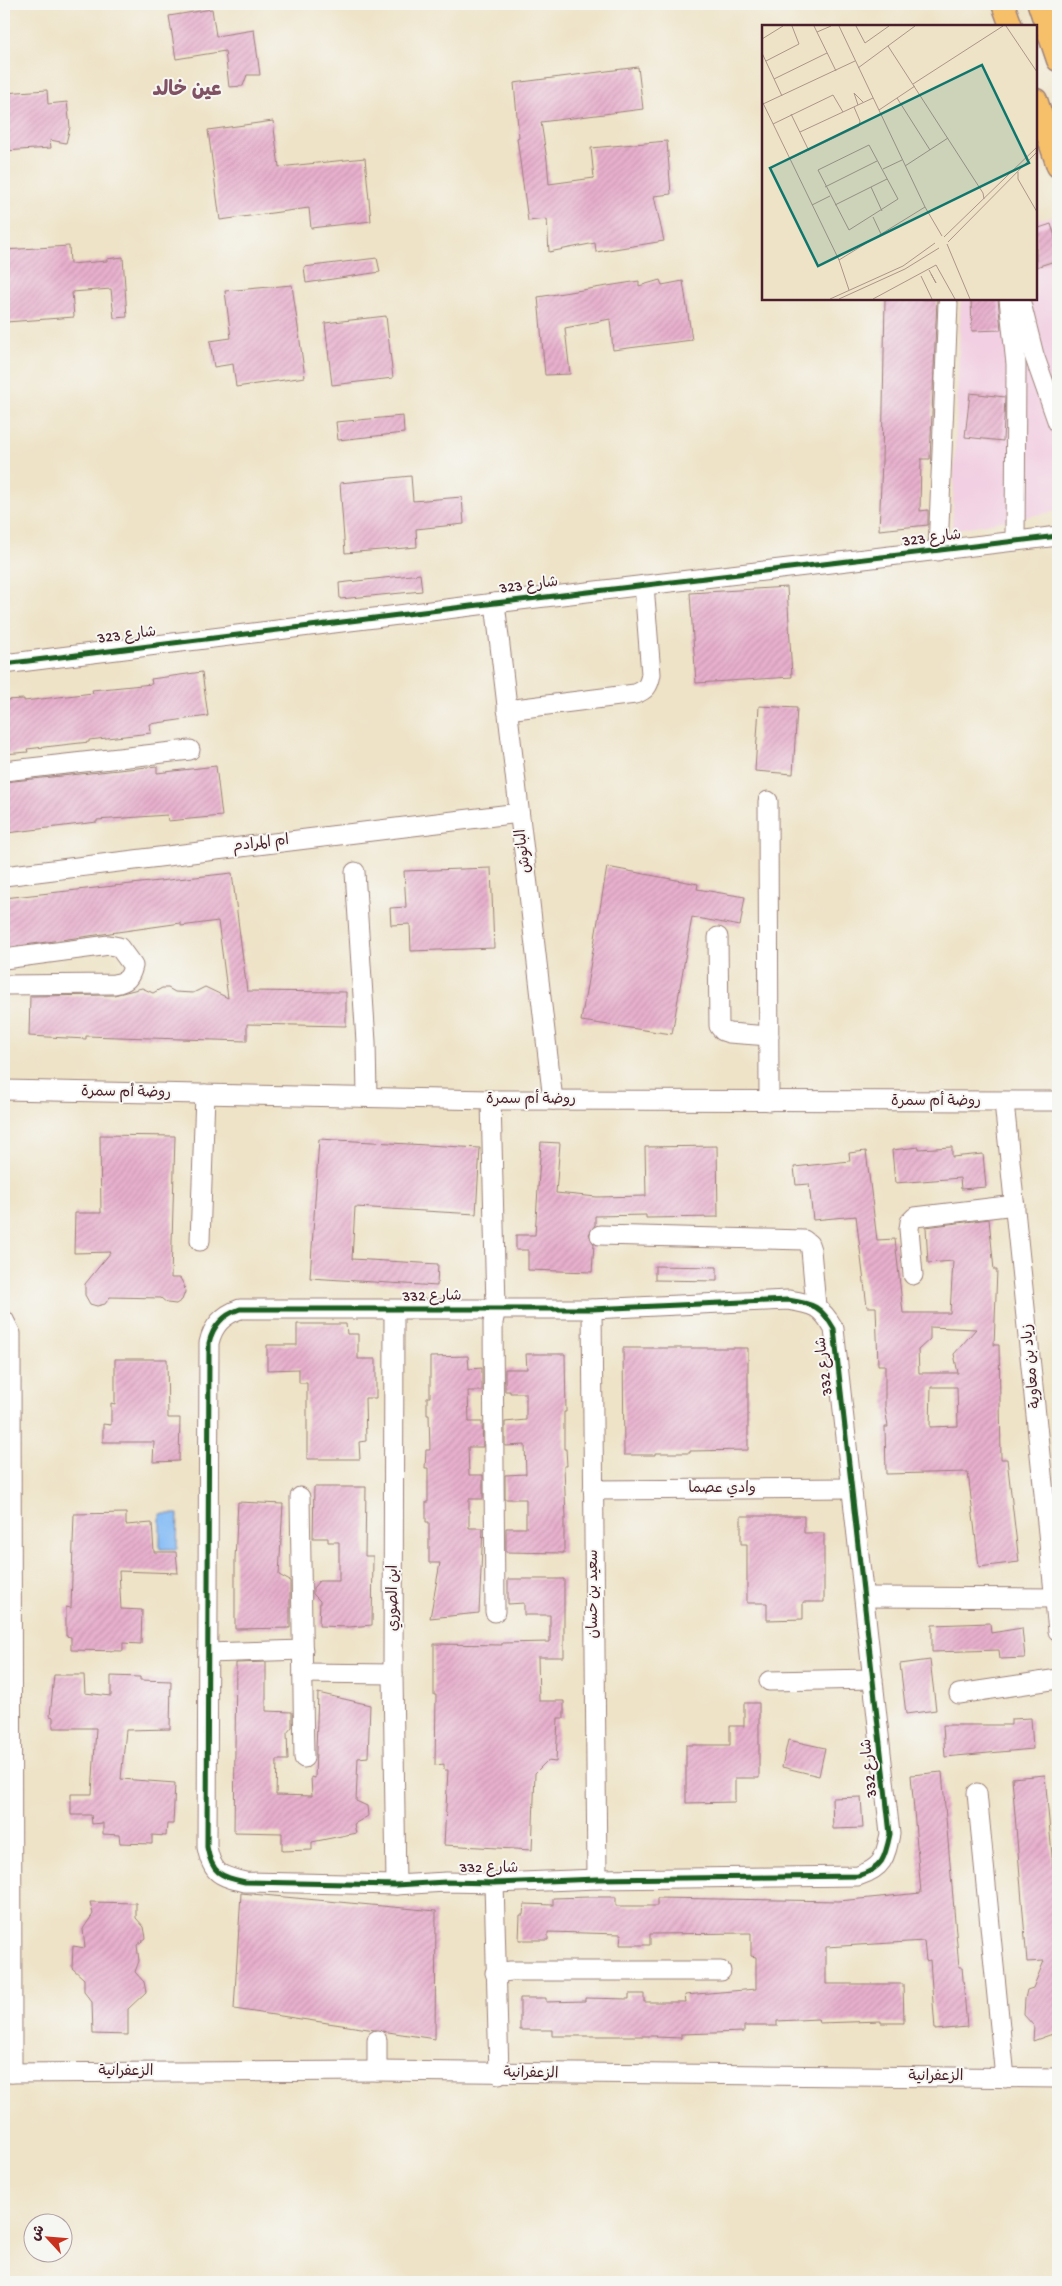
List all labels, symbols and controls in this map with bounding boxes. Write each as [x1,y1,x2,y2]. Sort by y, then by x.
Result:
inset map [762,25,1037,300]
district label: عين خالد [152,79,222,103]
street label: شارع 323 [901,526,962,552]
street label: شارع 323 [498,573,559,599]
street label: شارع 323 [96,623,157,649]
street label: البانوش [512,828,536,874]
street label: ام المرادم [232,832,290,857]
street label: روضة أم سمرة [81,1081,171,1103]
street label: روضة أم سمرة [486,1089,576,1109]
street label: روضة أم سمرة [891,1091,981,1111]
street label: شارع 332 [401,1287,462,1307]
street label: زياد بن معاوية [1019,1323,1045,1409]
street label: شارع 332 [812,1336,838,1397]
street label: وادي عصما [688,1480,756,1498]
street label: سعيد بن حسان [585,1550,603,1638]
street label: ابن الصوري [385,1565,403,1631]
street label: شارع 332 [858,1738,882,1799]
street label: شارع 332 [459,1860,518,1878]
street label: الزعفرانية [99,2063,153,2081]
street label: الزعفرانية [503,2065,559,2083]
street label: الزعفرانية [909,2068,963,2086]
north arrow [22,2214,72,2264]
text: ش [28,2223,50,2244]

